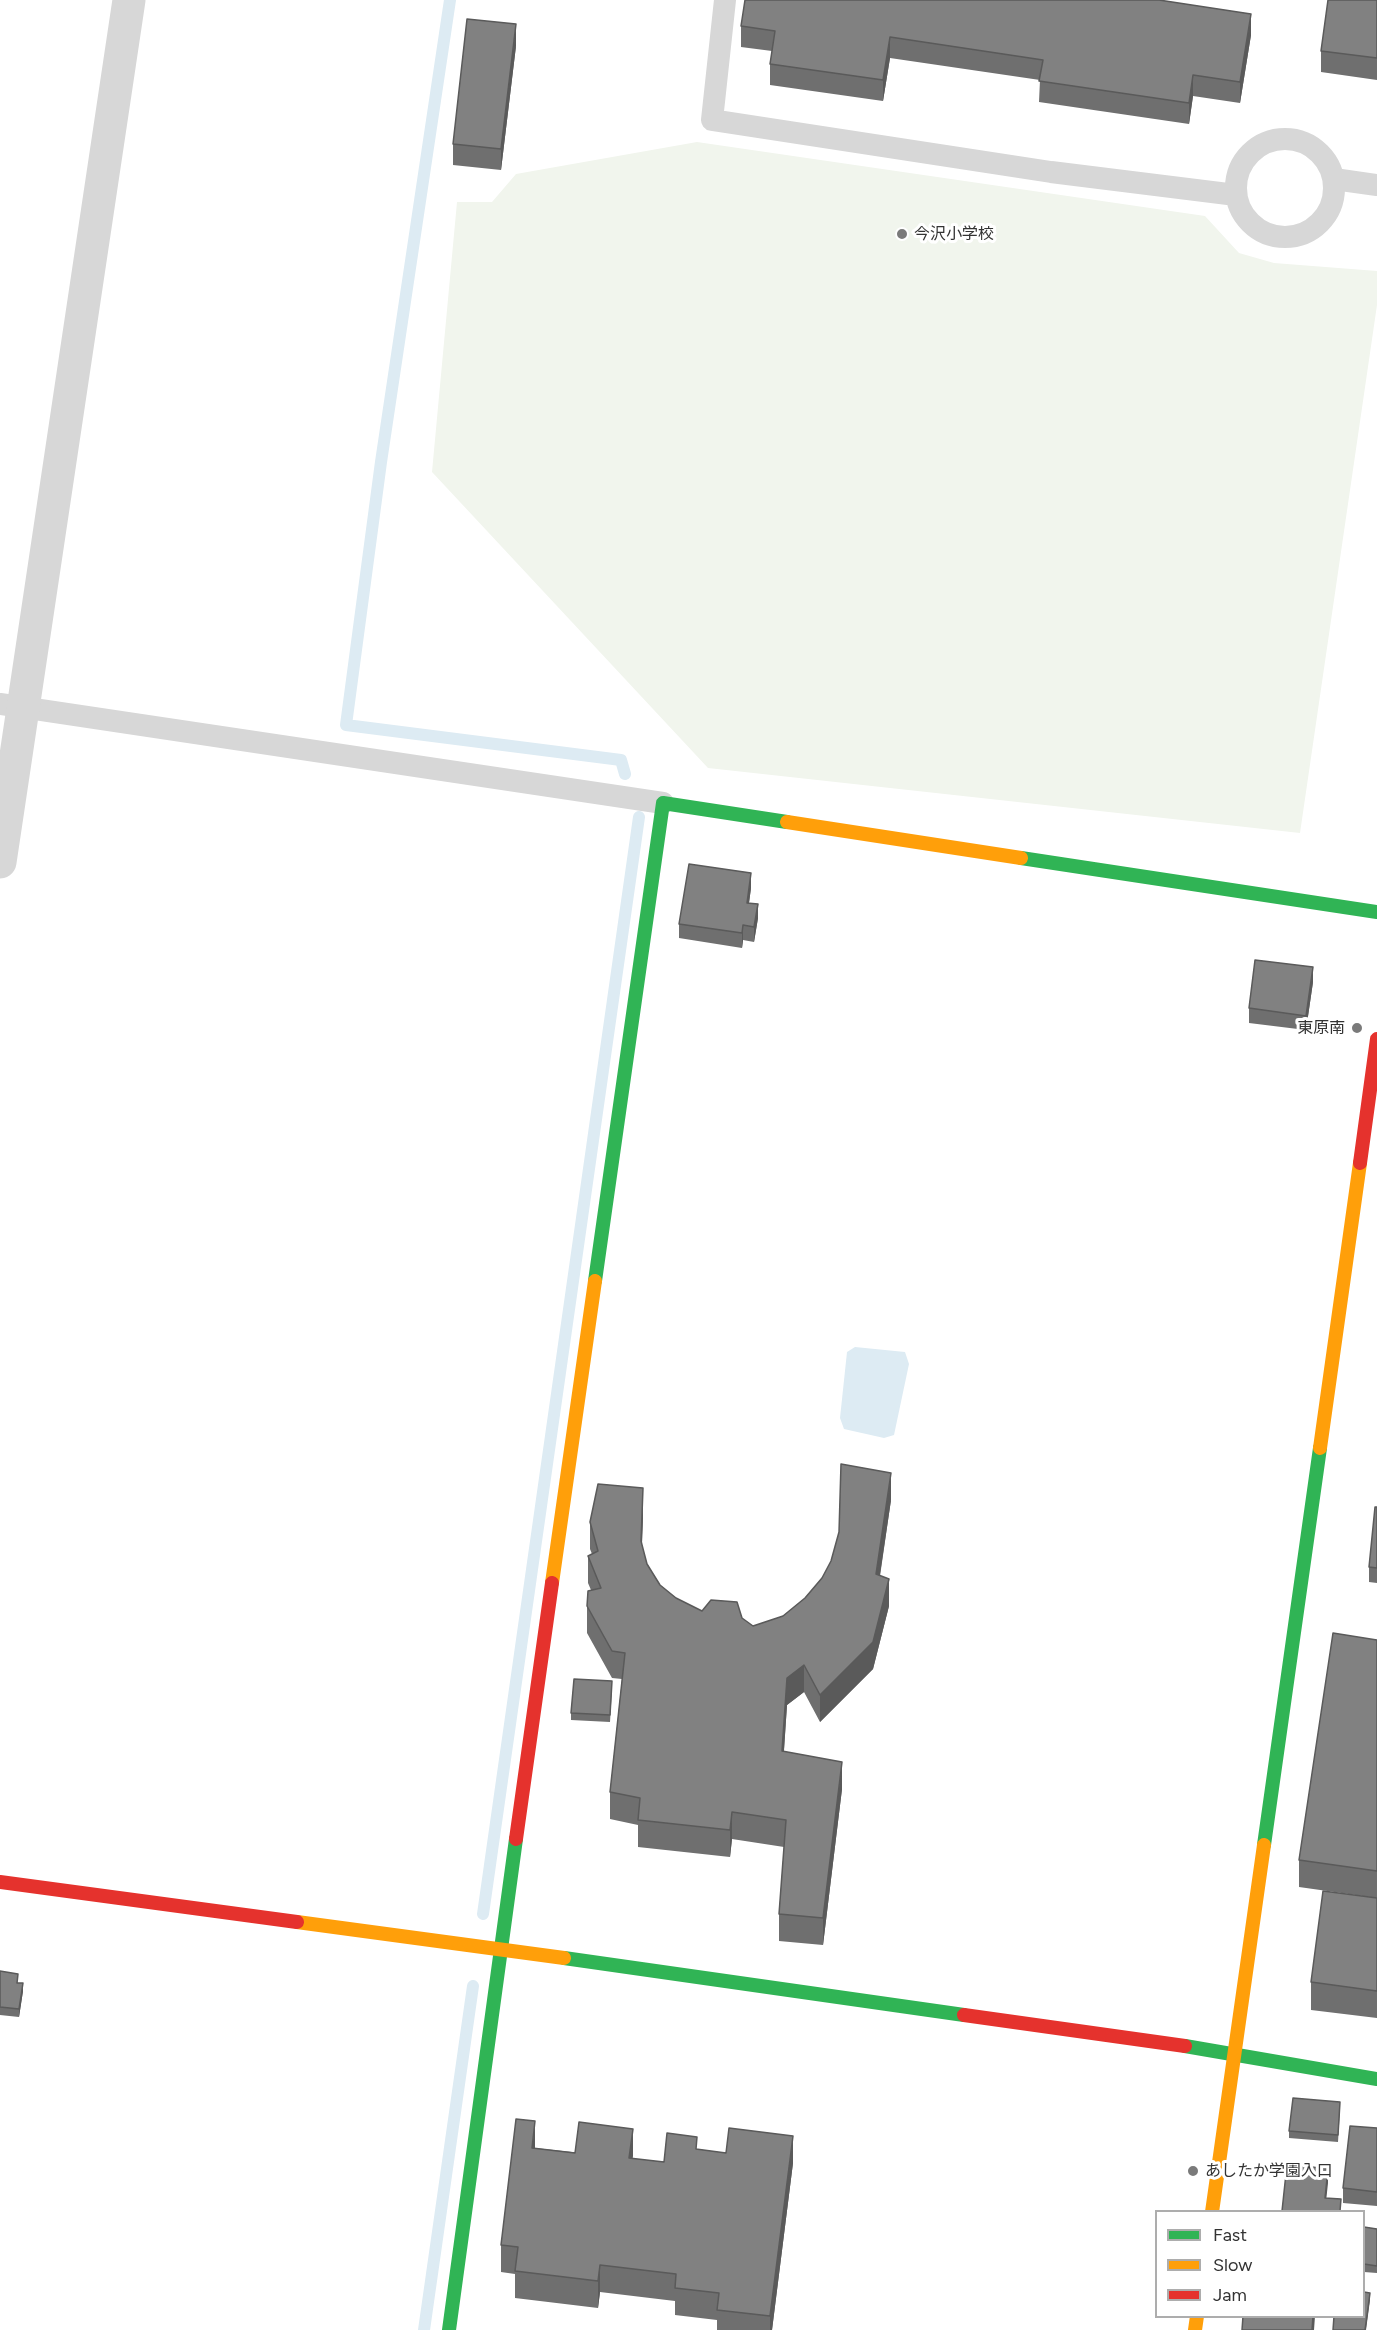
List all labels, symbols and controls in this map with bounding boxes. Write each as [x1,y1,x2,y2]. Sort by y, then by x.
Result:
place label: 今沢小学校 [914,224,994,244]
marker: 今沢小学校 [895,227,909,241]
place label: 東原南 [1297,1018,1345,1038]
marker: 東原南 [1350,1021,1364,1035]
place label: あしたか学園入口 [1205,2161,1333,2181]
marker: あしたか学園入口 [1186,2164,1200,2178]
legend [1155,2210,1365,2318]
text: Fast [1213,2224,1247,2246]
text: Slow [1213,2254,1252,2276]
text: Jam [1213,2284,1247,2306]

